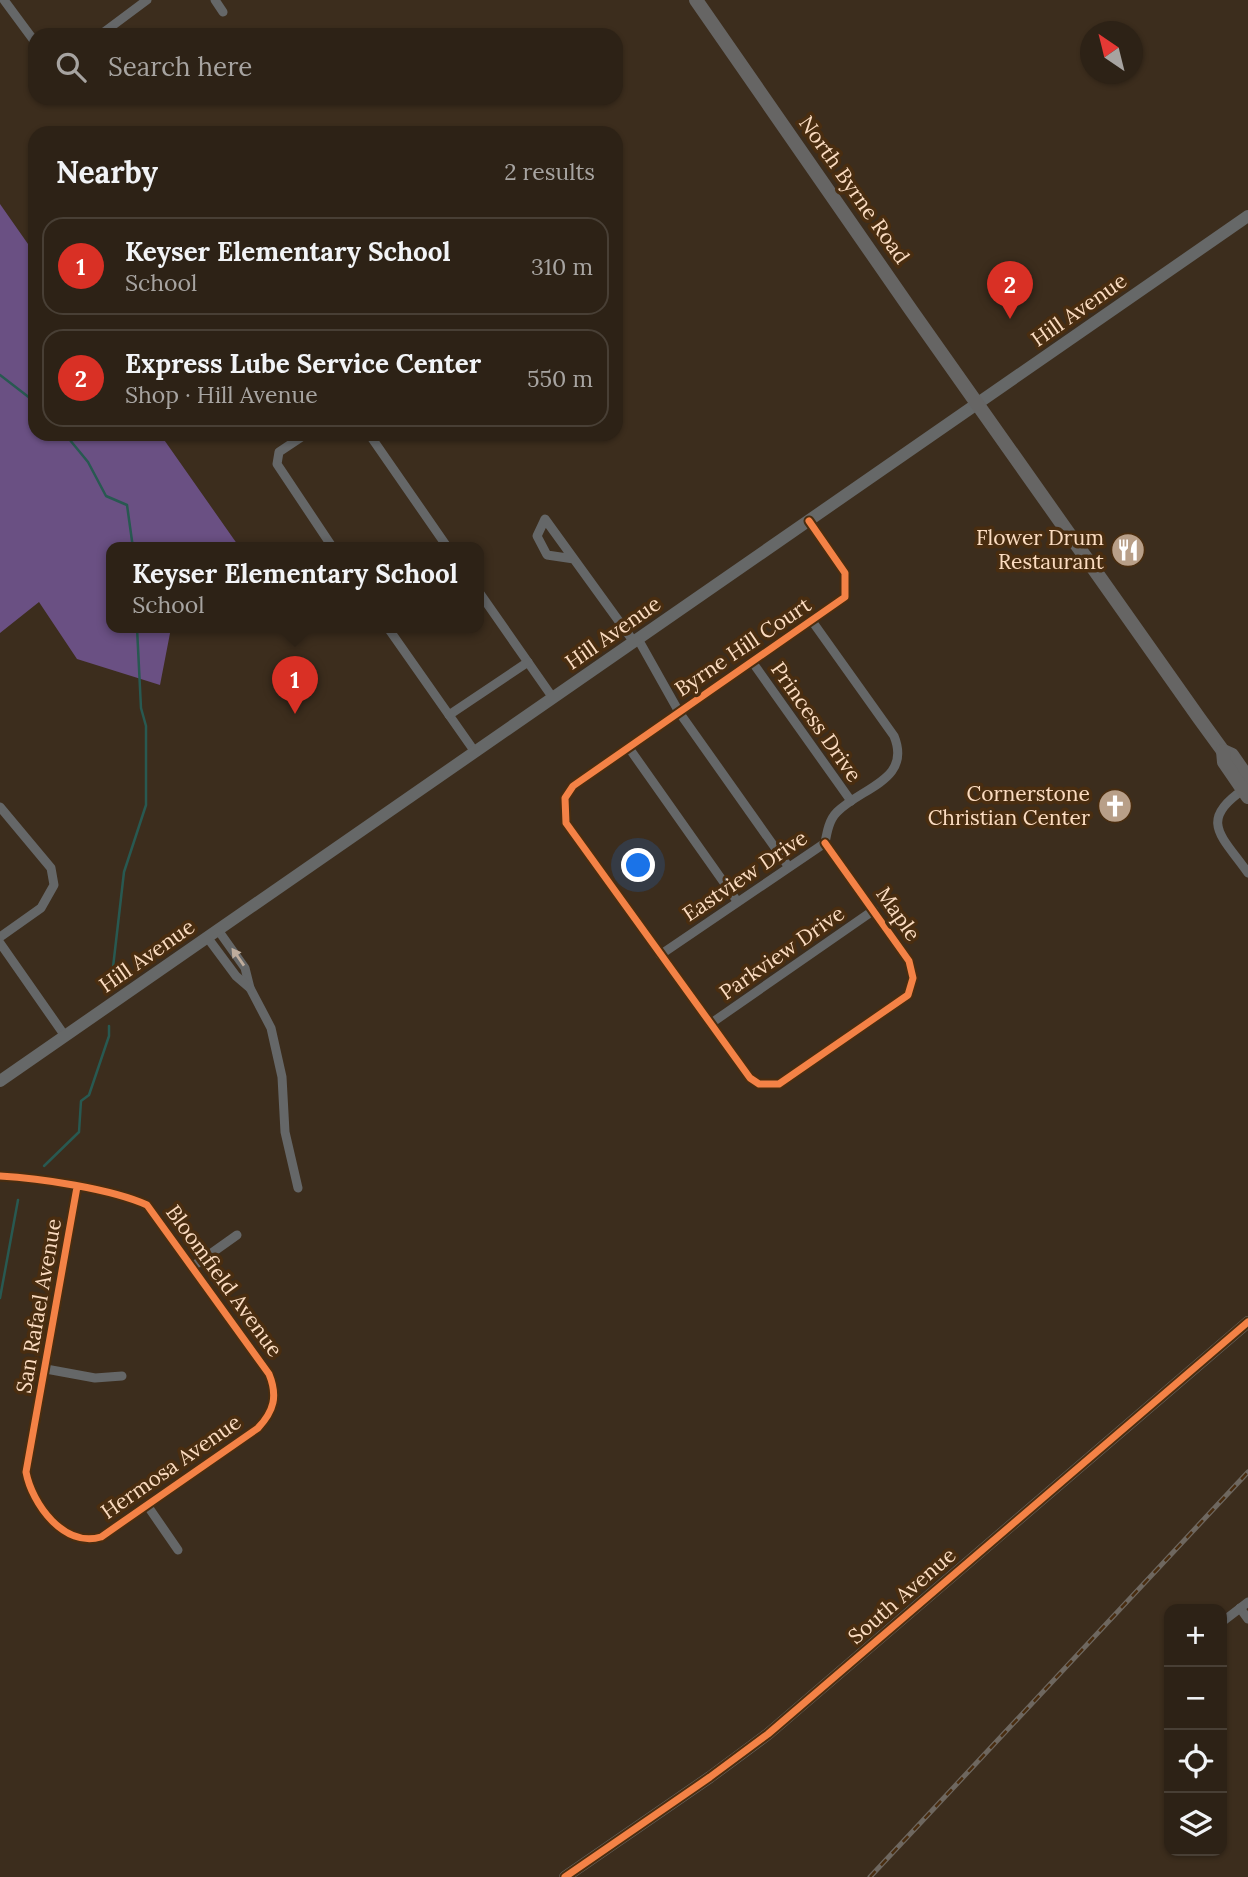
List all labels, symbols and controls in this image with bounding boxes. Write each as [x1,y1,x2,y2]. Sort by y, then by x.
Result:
north arrow [1080,21,1143,84]
search box [28,28,623,105]
icon: search [52,48,90,86]
text: Search here [108,50,252,83]
street label: North Byrne Road [793,110,916,269]
text: Nearby [56,153,158,191]
text: 2 results [504,157,595,186]
text: Keyser Elementary School [125,235,451,268]
text: 1 [76,252,86,281]
text: 310 m [531,252,593,281]
pin: 2 [987,261,1033,319]
street label: Hill Avenue [1026,267,1132,352]
text: School [125,268,197,297]
text: Express Lube Service Center [125,347,481,380]
text: 2 [75,364,87,393]
text: 550 m [527,364,593,393]
text: Shop · Hill Avenue [125,380,318,409]
place label: Flower Drum Restaurant [976,524,1105,575]
restaurant icon: Flower Drum Restaurant [1109,531,1147,569]
popup [106,542,484,633]
text: Keyser Elementary School [132,557,458,590]
text: School [132,590,204,619]
street label: Hill Avenue [560,590,666,675]
street label: Byrne Hill Court [669,591,817,702]
pin: 1 [272,656,318,714]
street label: Princess Drive [765,656,868,787]
place label: Cornerstone Christian Center [928,780,1090,831]
church icon: Cornerstone Christian Center [1096,787,1134,825]
street label: Eastview Drive [677,824,812,927]
your location [621,848,655,882]
street label: Maple [870,881,927,946]
street label: Parkview Drive [714,900,849,1006]
street label: Hill Avenue [94,913,200,998]
one-way arrow [231,948,245,966]
street label: Bloomfield Avenue [160,1199,289,1362]
street label: San Rafael Avenue [10,1216,67,1395]
street label: Hermosa Avenue [95,1408,246,1525]
street label: South Avenue [842,1541,961,1650]
map controls [1164,1604,1227,1856]
button: + [1164,1604,1227,1667]
button: − [1164,1667,1227,1730]
button: locate [1164,1730,1227,1793]
button: layers [1164,1793,1227,1856]

